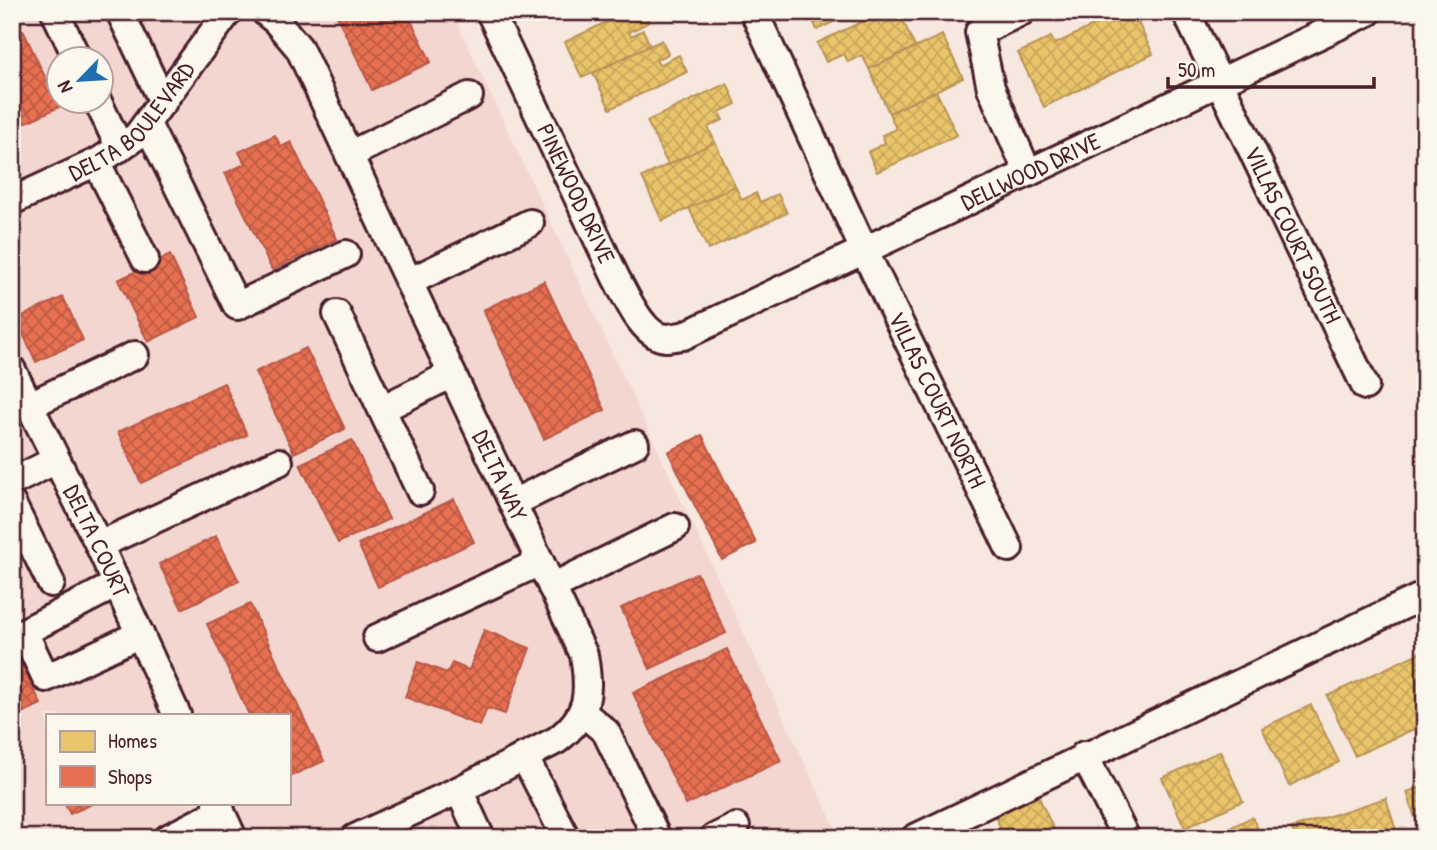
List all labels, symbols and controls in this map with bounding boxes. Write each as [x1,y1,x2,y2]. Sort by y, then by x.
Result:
north arrow [46,46,116,116]
scale bar [1168,46,1374,90]
street label: DELTA BOULEVARD [63,54,202,188]
text: 50 m [1178,55,1215,84]
text: N [51,77,79,97]
street label: PINEWOOD DRIVE [530,118,624,269]
street label: DELLWOOD DRIVE [955,124,1105,217]
street label: VILLAS COURT SOUTH [1237,141,1350,328]
street label: VILLAS COURT NORTH [881,306,994,493]
street label: DELTA WAY [466,425,536,526]
street label: DELTA COURT [57,479,138,603]
legend [46,714,290,804]
text: Homes [108,726,157,755]
text: Shops [108,762,152,791]

